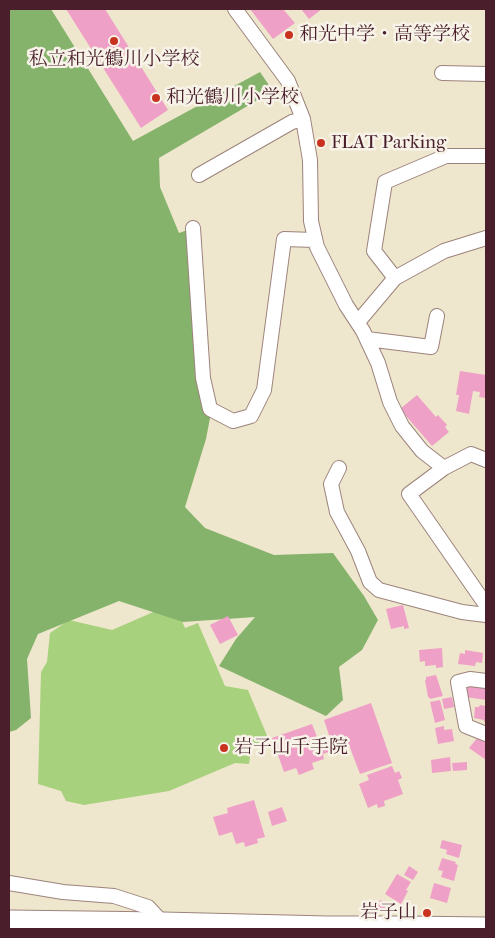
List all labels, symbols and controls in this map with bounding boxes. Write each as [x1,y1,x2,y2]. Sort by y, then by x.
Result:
place label: 和光中学・高等学校 [299,24,470,46]
marker: 和光中学・高等学校 [283,29,295,41]
marker: 私立和光鶴川小学校 [108,35,120,47]
place label: 私立和光鶴川小学校 [29,49,199,71]
place label: 和光鶴川小学校 [166,87,299,109]
marker: 和光鶴川小学校 [150,92,162,104]
place label: FLAT Parking [331,132,446,154]
marker: FLAT Parking [315,137,327,149]
place label: 岩子山千手院 [234,737,348,759]
marker: 岩子山千手院 [218,742,230,754]
place label: 岩子山 [360,902,417,924]
marker: 岩子山 [421,907,433,919]

